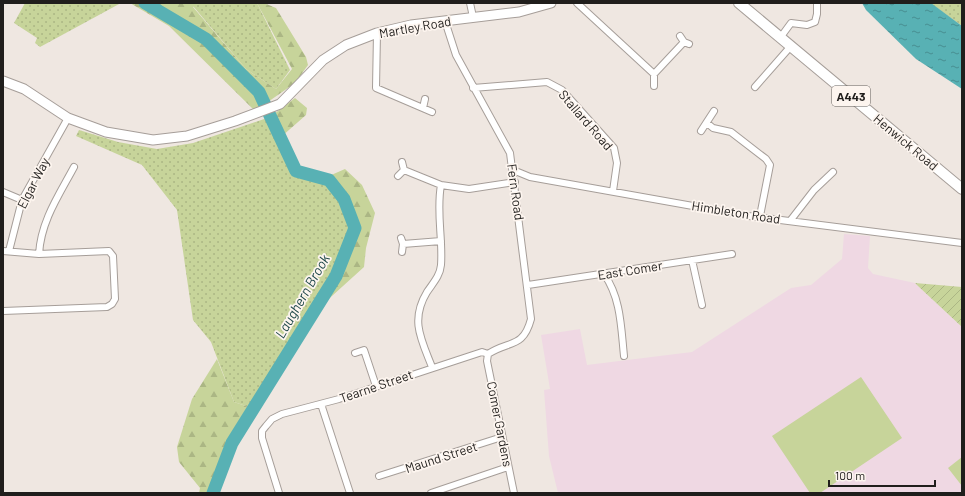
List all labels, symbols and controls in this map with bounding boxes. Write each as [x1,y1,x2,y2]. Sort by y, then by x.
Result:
street label: Martley Road [378,13,452,41]
road number: A443 [832,86,870,106]
street label: Stallard Road [555,87,617,153]
street label: Henwick Road [870,110,942,174]
street label: Elgar Way [13,155,53,211]
street label: Fern Road [504,163,528,221]
street label: Himbleton Road [691,197,781,227]
water label: Laughern Brook [271,251,333,341]
street label: East Comer [596,257,664,283]
street label: Tearne Street [337,366,415,406]
street label: Comer Gardens [484,380,516,468]
street label: Maund Street [403,438,479,476]
scale bar [829,462,935,488]
text: 100 m [835,468,865,482]

